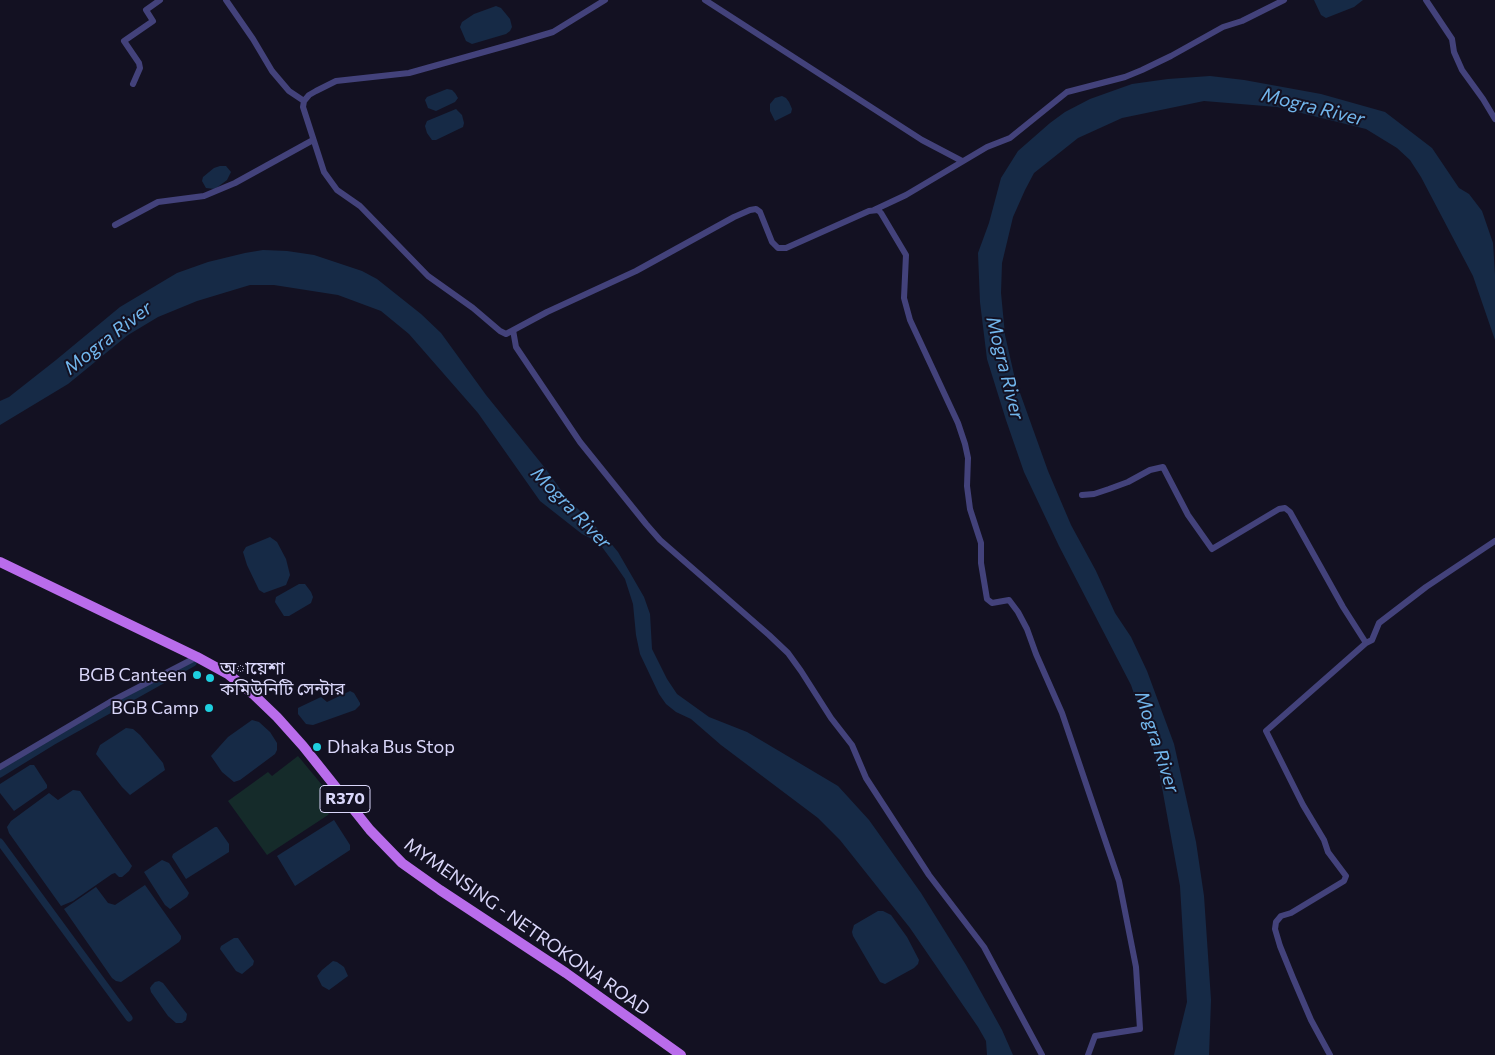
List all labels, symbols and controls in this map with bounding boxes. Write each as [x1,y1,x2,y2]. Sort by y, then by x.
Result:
water label: Mogra River [1259,83,1367,131]
water label: Mogra River [59,297,157,379]
water label: Mogra River [981,314,1029,422]
water label: Mogra River [526,462,616,554]
place label: অায়েশা কমিউনিটি সেন্টার [220,657,345,700]
place label: BGB Canteen [79,664,187,686]
marker: BGB Canteen [191,669,203,681]
marker: অায়েশা কমিউনিটি সেন্টার [204,672,216,684]
water label: Mogra River [1130,688,1184,796]
place label: BGB Camp [111,697,199,719]
marker: BGB Camp [203,702,215,714]
place label: Dhaka Bus Stop [327,736,455,758]
marker: Dhaka Bus Stop [311,741,323,753]
road number: R370 [320,786,370,812]
street label: MYMENSING - NETROKONA ROAD [400,834,654,1020]

